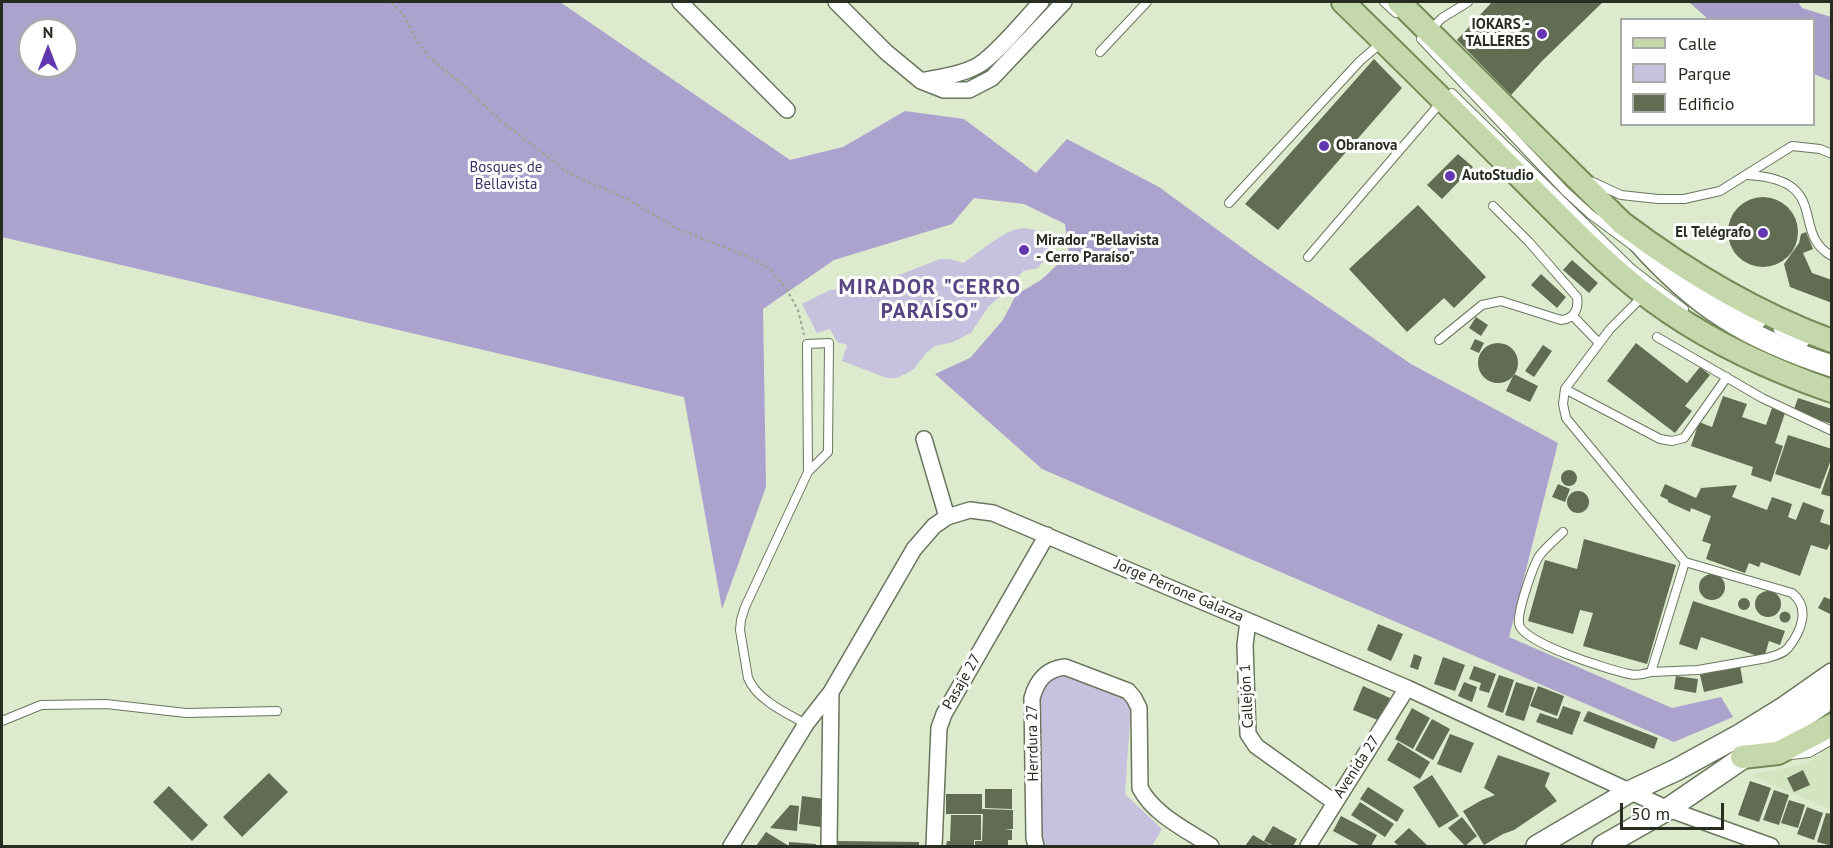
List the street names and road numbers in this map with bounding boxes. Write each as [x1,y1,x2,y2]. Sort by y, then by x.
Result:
street label: Jorge Perrone Galarza [1112,556,1246,626]
street label: Pasaje 27 [939,651,985,713]
street label: Callejón 1 [1236,663,1258,729]
street label: Herrdura 27 [1023,704,1043,782]
street label: Avenida 27 [1330,732,1384,802]

